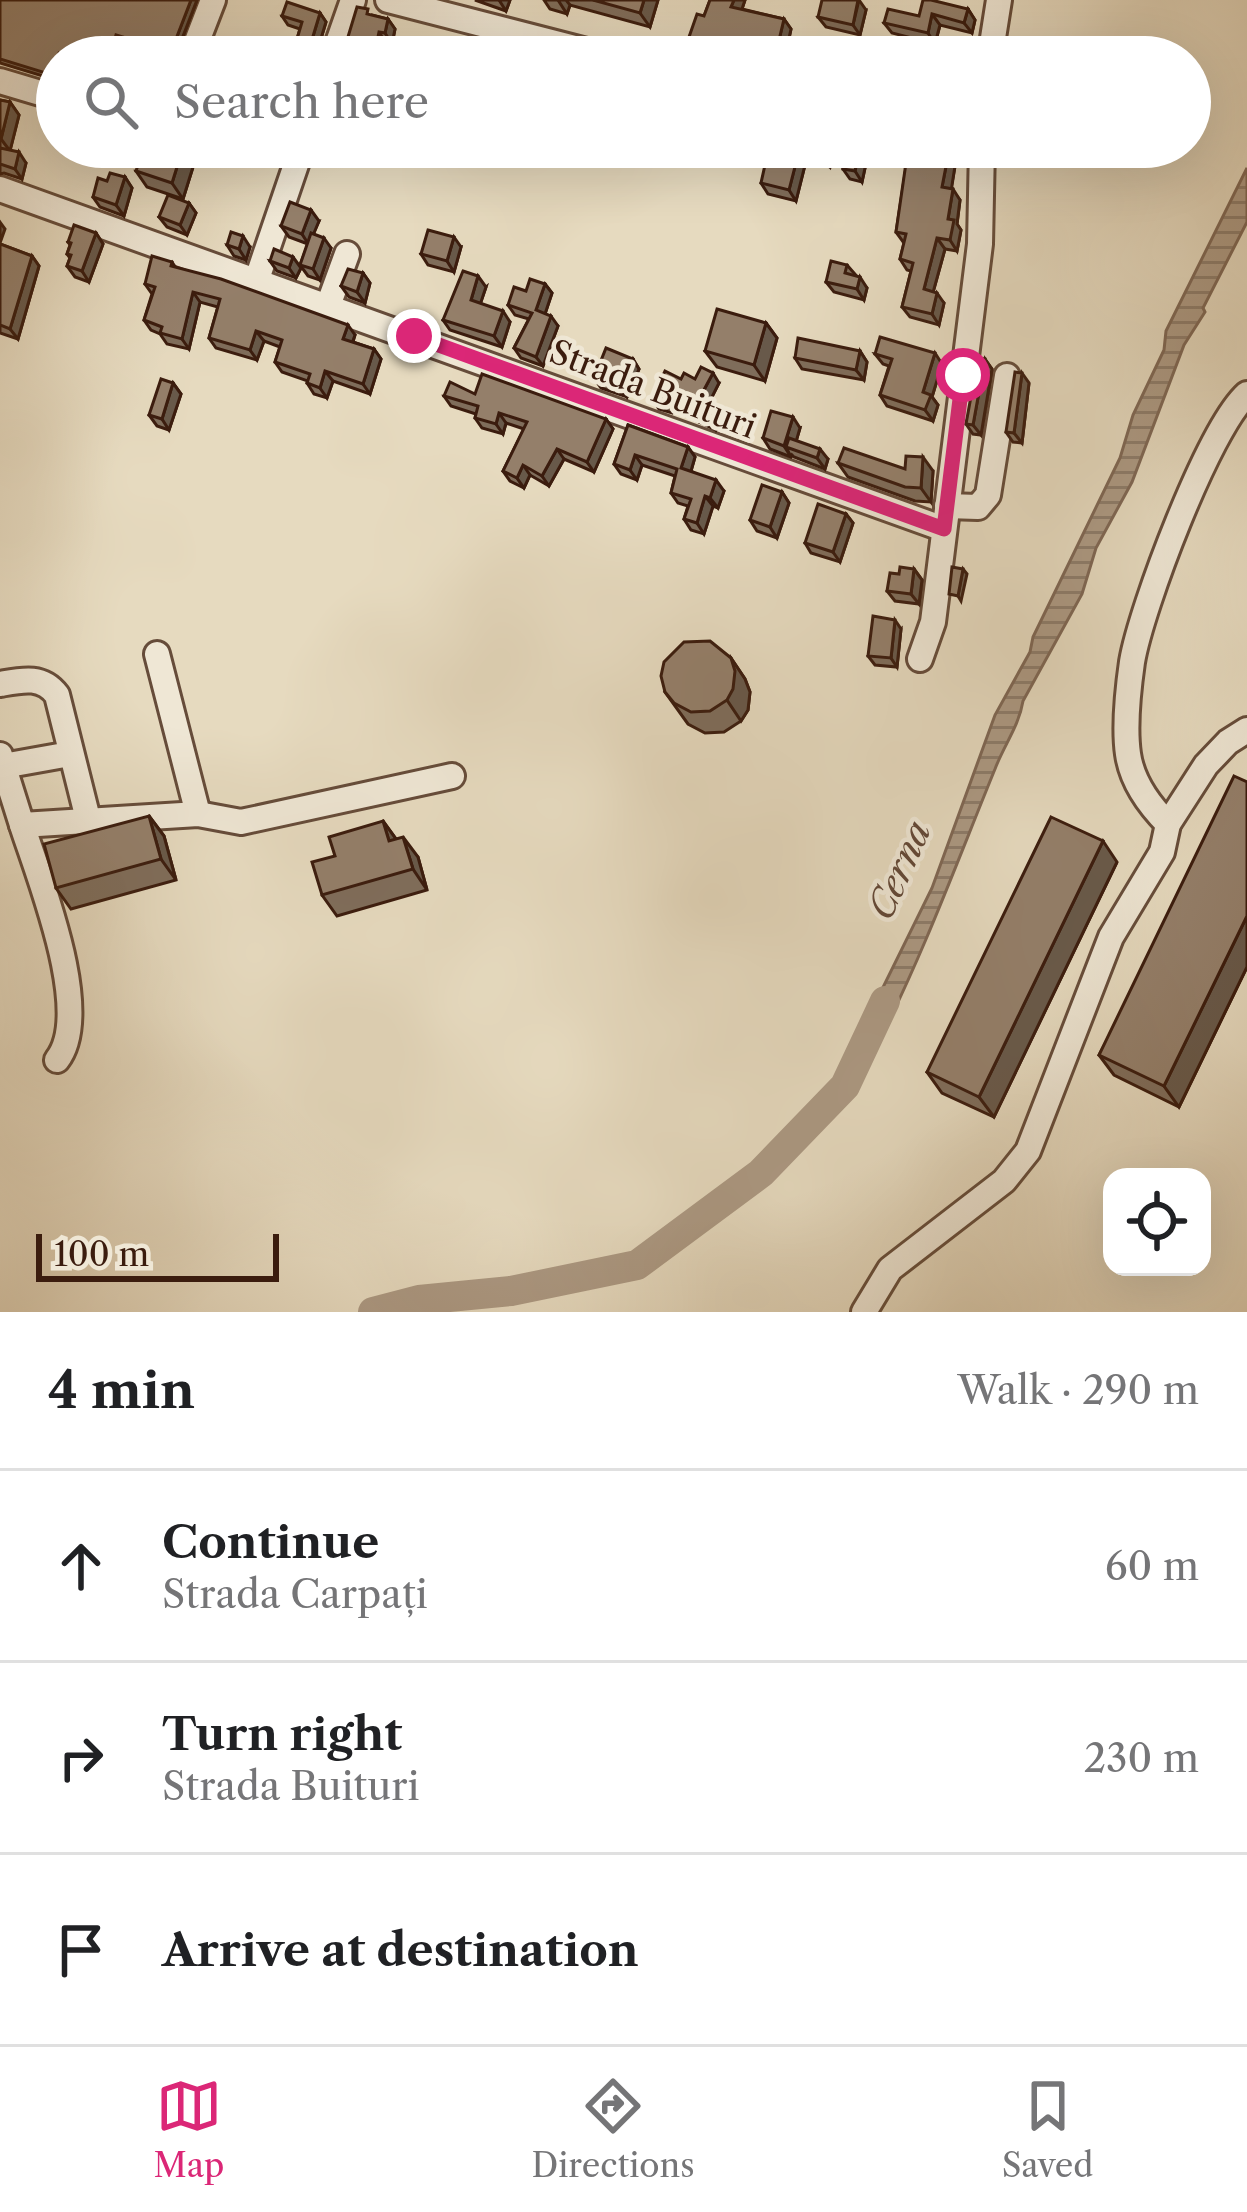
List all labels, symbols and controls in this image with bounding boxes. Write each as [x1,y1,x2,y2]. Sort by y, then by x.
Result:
search box [36,36,1211,168]
icon: search [78,69,144,135]
text: Search here [174,74,429,130]
route end [387,309,441,363]
street label: Strada Buituri [544,331,762,447]
route start [936,348,990,402]
water label: Cerna [858,814,940,926]
map controls [1103,1168,1211,1276]
button: locate [1103,1168,1211,1276]
scale bar [36,1228,279,1281]
text: 100 m [54,1234,149,1275]
text: 4 min [48,1359,195,1421]
text: Walk · 290 m [957,1366,1199,1414]
text: Continue [162,1514,379,1570]
icon: ahead [48,1533,114,1599]
text: 60 m [1105,1542,1199,1590]
text: Strada Carpați [162,1570,428,1618]
text: Turn right [162,1706,402,1762]
icon: right [48,1725,114,1791]
text: 230 m [1084,1734,1199,1782]
text: Strada Buituri [162,1762,419,1810]
icon: arrive [48,1917,114,1983]
text: Arrive at destination [162,1922,639,1978]
tab: Map [154,2073,224,2186]
tab: Directions [532,2073,695,2186]
tab: Saved [1002,2073,1093,2186]

